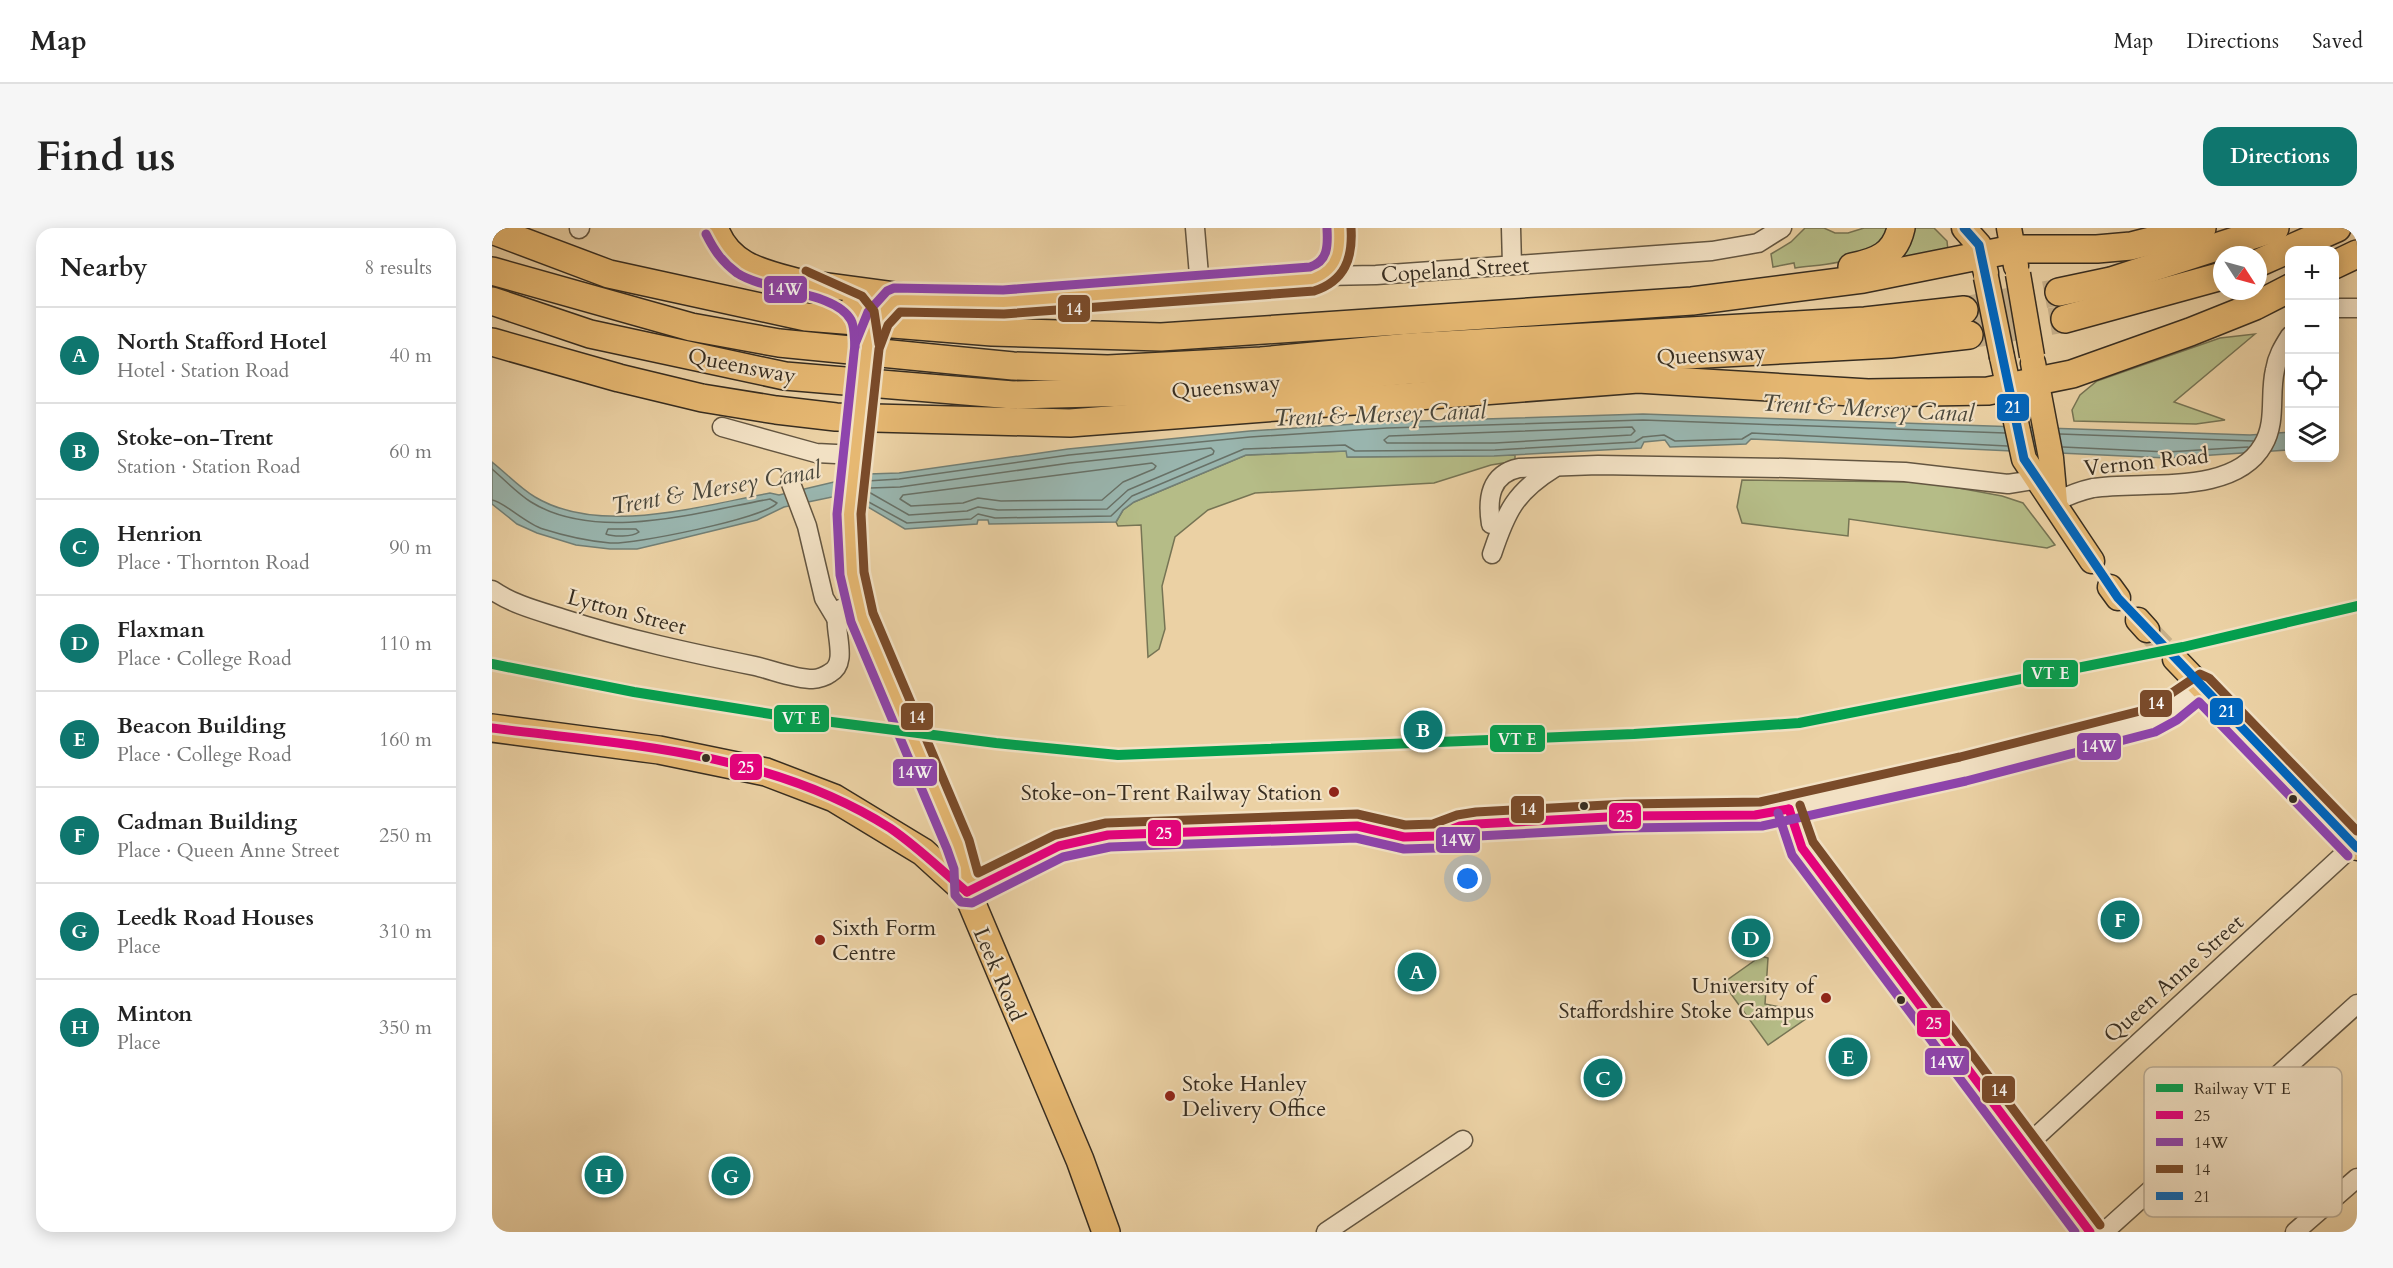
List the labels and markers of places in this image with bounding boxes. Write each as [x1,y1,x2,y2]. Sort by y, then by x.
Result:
pin: B [1404,708,1442,752]
unlabelled marker [700,752,712,764]
place label: Stoke-on-Trent Railway Station [1021,778,1322,808]
marker: Stoke-on-Trent Railway Station [1327,785,1341,799]
unlabelled marker [2287,793,2299,805]
unlabelled marker [1578,800,1590,812]
pin: F [2100,898,2140,942]
place label: Sixth Form Centre [832,913,937,968]
pin: D [1732,916,1770,960]
marker: Sixth Form Centre [813,933,827,947]
pin: A [1398,950,1436,994]
place label: University of Staffordshire Stoke Campus [1559,971,1817,1026]
marker: University of Staffordshire Stoke Campus [1819,991,1833,1005]
unlabelled marker [1895,994,1907,1006]
pin: E [1828,1034,1868,1080]
pin: C [1584,1056,1622,1100]
place label: Stoke Hanley Delivery Office [1182,1069,1326,1124]
marker: Stoke Hanley Delivery Office [1163,1089,1177,1103]
pin: H [584,1152,624,1198]
pin: G [712,1154,750,1198]

